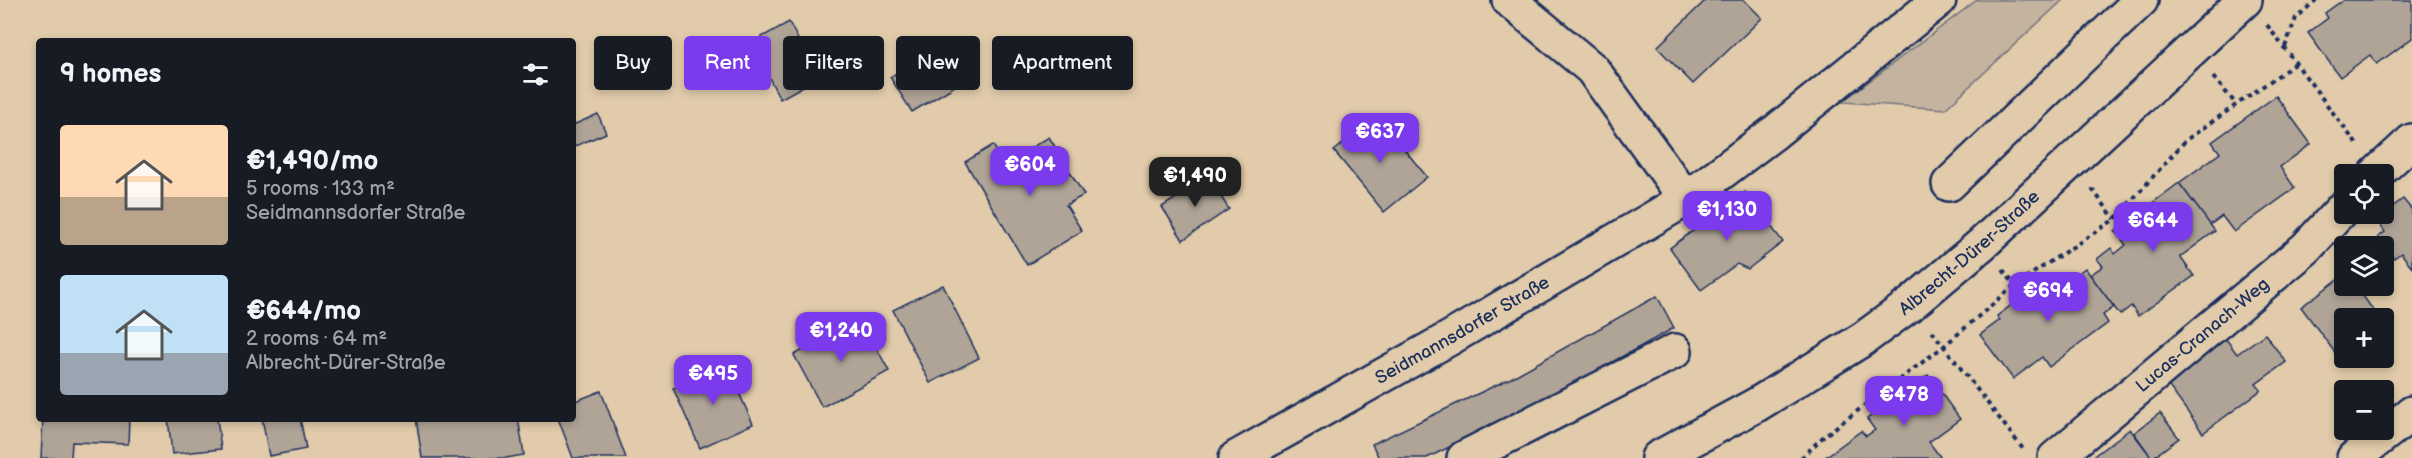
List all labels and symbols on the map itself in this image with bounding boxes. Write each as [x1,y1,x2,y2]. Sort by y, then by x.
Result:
pin: €637 [1344,113,1416,164]
pin: €604 [994,146,1066,197]
pin: €1,490 [1146,157,1244,208]
street label: Albrecht-Dürer-Straße [1895,185,2044,320]
pin: €1,130 [1678,191,1776,242]
pin: €644 [2117,202,2189,253]
street label: Seidmannsdorfer Straße [1371,271,1553,388]
pin: €694 [2012,272,2084,323]
street label: Lucas-Cranach-Weg [2131,273,2273,397]
pin: €1,240 [792,312,890,363]
pin: €495 [677,355,749,406]
pin: €478 [1868,376,1940,427]

